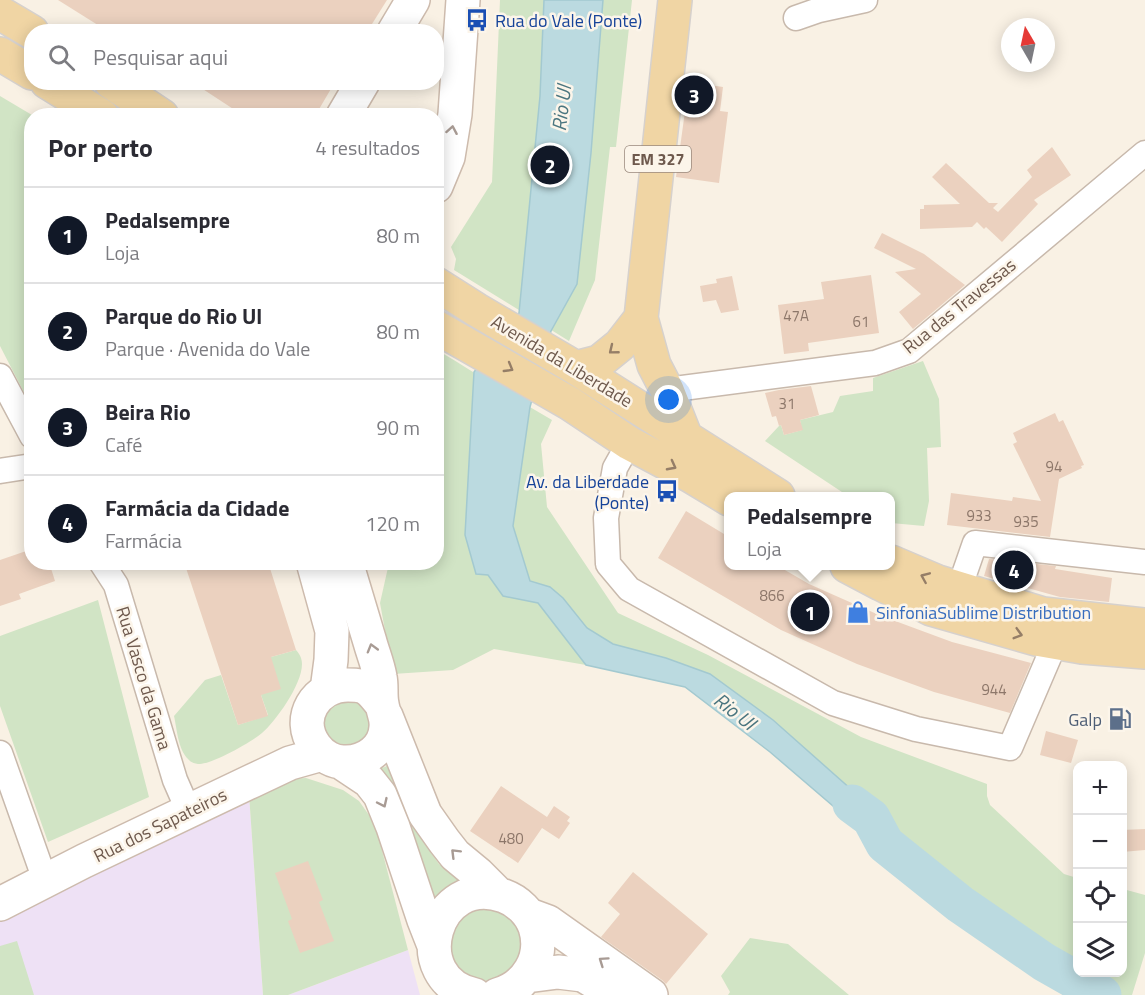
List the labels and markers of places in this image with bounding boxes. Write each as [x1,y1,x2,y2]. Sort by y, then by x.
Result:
bus stop icon: Rua do Vale (Ponte) [464,7,490,33]
place label: Rua do Vale (Ponte) [495,7,642,34]
pin: 3 [674,72,714,118]
pin: 2 [530,142,570,188]
place label: Av. da Liberdade (Ponte) [526,468,649,516]
bus stop icon: Av. da Liberdade (Ponte) [654,478,680,504]
pin: 4 [994,548,1034,592]
pin: 1 [790,590,830,634]
shop icon: SinfoniaSublime Distribution [845,599,871,625]
place label: SinfoniaSublime Distribution [876,599,1091,626]
place label: Galp [1068,706,1102,733]
fuel station icon: Galp [1107,706,1133,732]

